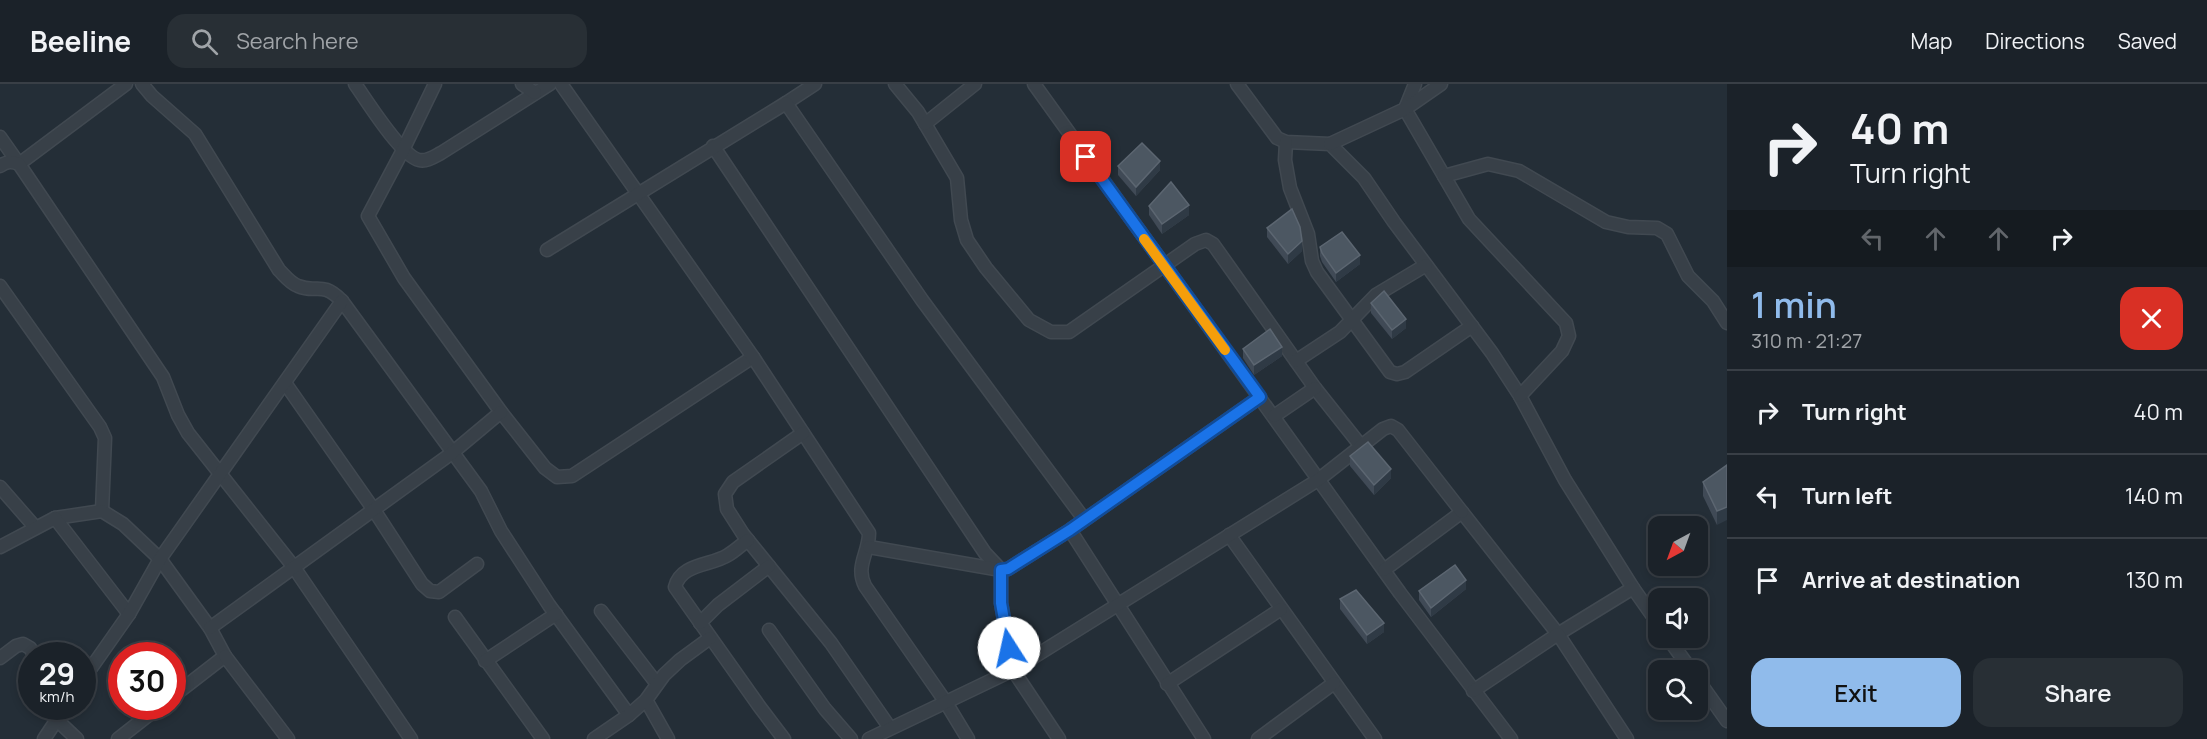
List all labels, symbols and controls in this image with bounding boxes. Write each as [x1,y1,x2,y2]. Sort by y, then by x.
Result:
search box [167,14,587,68]
text: Beeline [30,22,131,60]
icon: search [188,25,221,58]
text: Search here [236,26,359,56]
text: Map [1911,27,1952,55]
text: Directions [1985,27,2085,55]
text: Saved [2118,27,2177,55]
text: 40 m [1850,99,1949,157]
icon: right [1751,108,1829,186]
pin [1060,131,1111,182]
icon: arrive [1069,140,1102,173]
text: Turn right [1850,154,1971,191]
icon: left [1856,222,1889,255]
icon: ahead [1919,222,1952,255]
icon: ahead [1982,222,2015,255]
icon: right [2045,222,2078,255]
text: 1 min [1751,280,1837,329]
button: close [2120,287,2183,350]
text: 310 m · 21:27 [1751,327,1862,354]
icon: right [1751,396,1784,429]
text: Turn right [1802,397,1907,427]
text: 40 m [2134,397,2183,427]
icon: left [1751,480,1784,513]
text: Turn left [1802,481,1892,511]
text: 140 m [2125,481,2183,511]
north arrow [1648,516,1708,576]
map controls [1648,516,1708,720]
icon: arrive [1751,564,1784,597]
text: Arrive at destination [1802,565,2020,595]
text: 130 m [2126,565,2183,595]
button: sound [1648,588,1708,648]
position arrow [977,616,1041,680]
speed limit sign: 30 [108,642,186,720]
text: 29 [39,653,75,694]
button: Exit [1751,658,1961,727]
button: Share [1973,658,2183,727]
button: search [1648,660,1708,720]
text: km/h [40,686,74,707]

